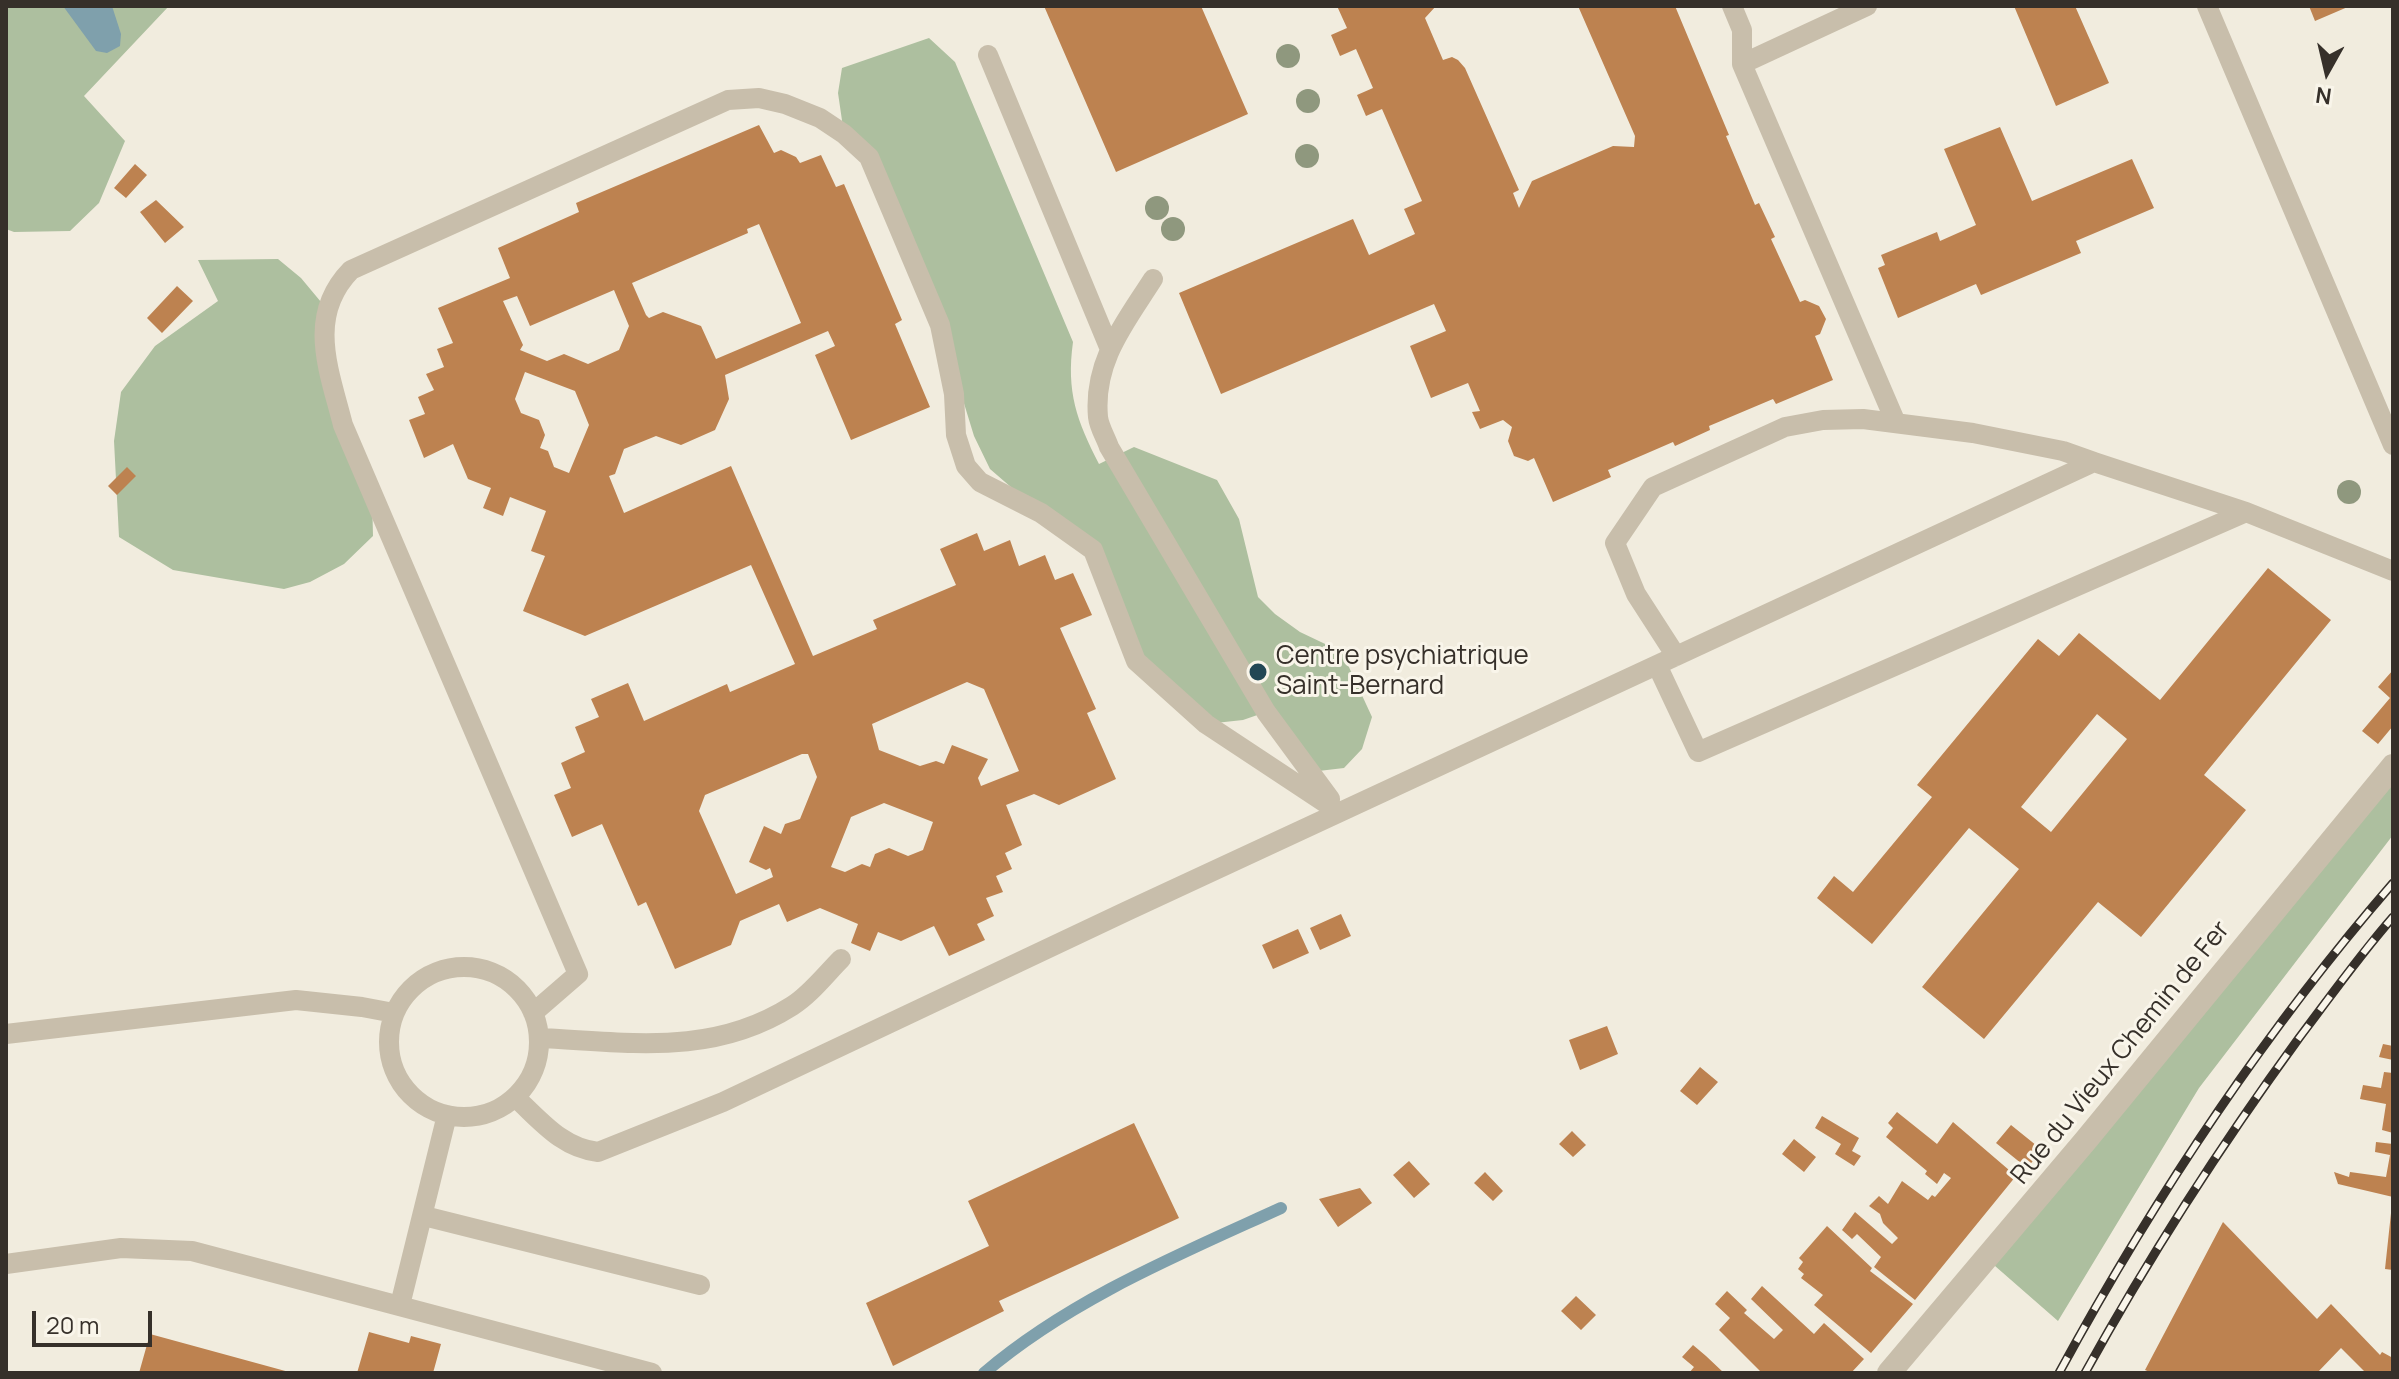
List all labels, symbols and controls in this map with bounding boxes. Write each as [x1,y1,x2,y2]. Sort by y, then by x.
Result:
north arrow [2287,32,2367,112]
text: N [2314,80,2334,112]
place label: Centre psychiatrique Saint-Bernard [1276,641,1529,702]
marker: Centre psychiatrique Saint-Bernard [1247,661,1269,683]
street label: Rue du Vieux Chemin de Fer [2005,915,2237,1191]
scale bar [36,1295,156,1345]
text: 20 m [46,1308,99,1341]

